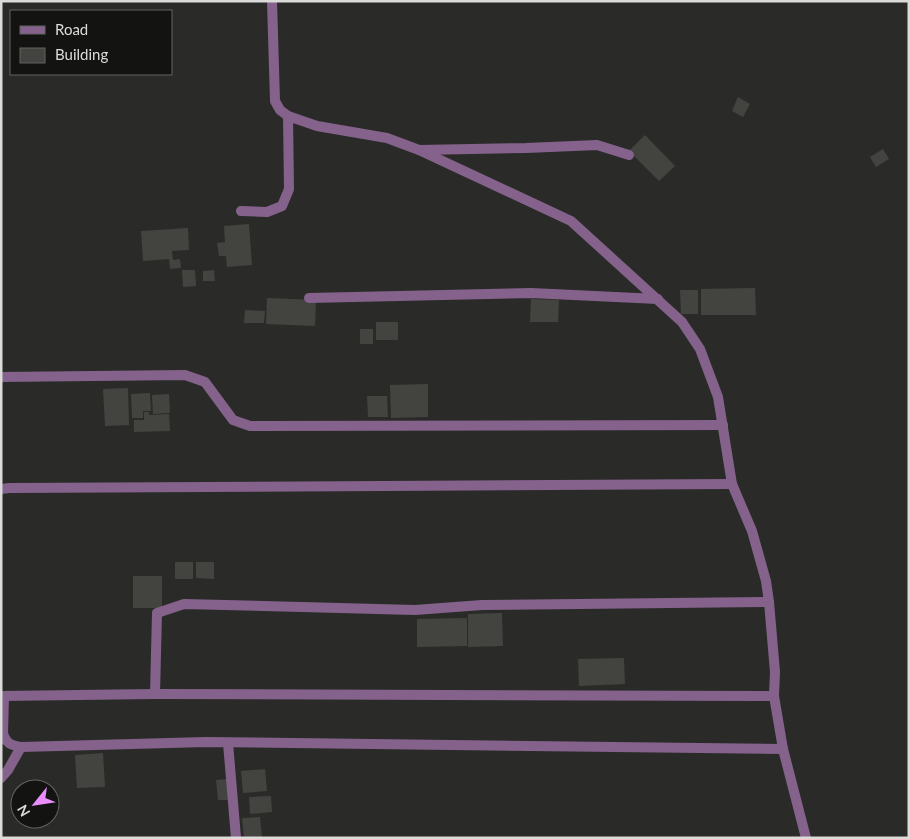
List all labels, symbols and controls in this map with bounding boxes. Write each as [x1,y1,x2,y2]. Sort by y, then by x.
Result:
legend [10,10,172,75]
text: Road [55,20,88,38]
text: Building [55,45,108,63]
north arrow [10,779,60,829]
text: N [13,802,33,820]

